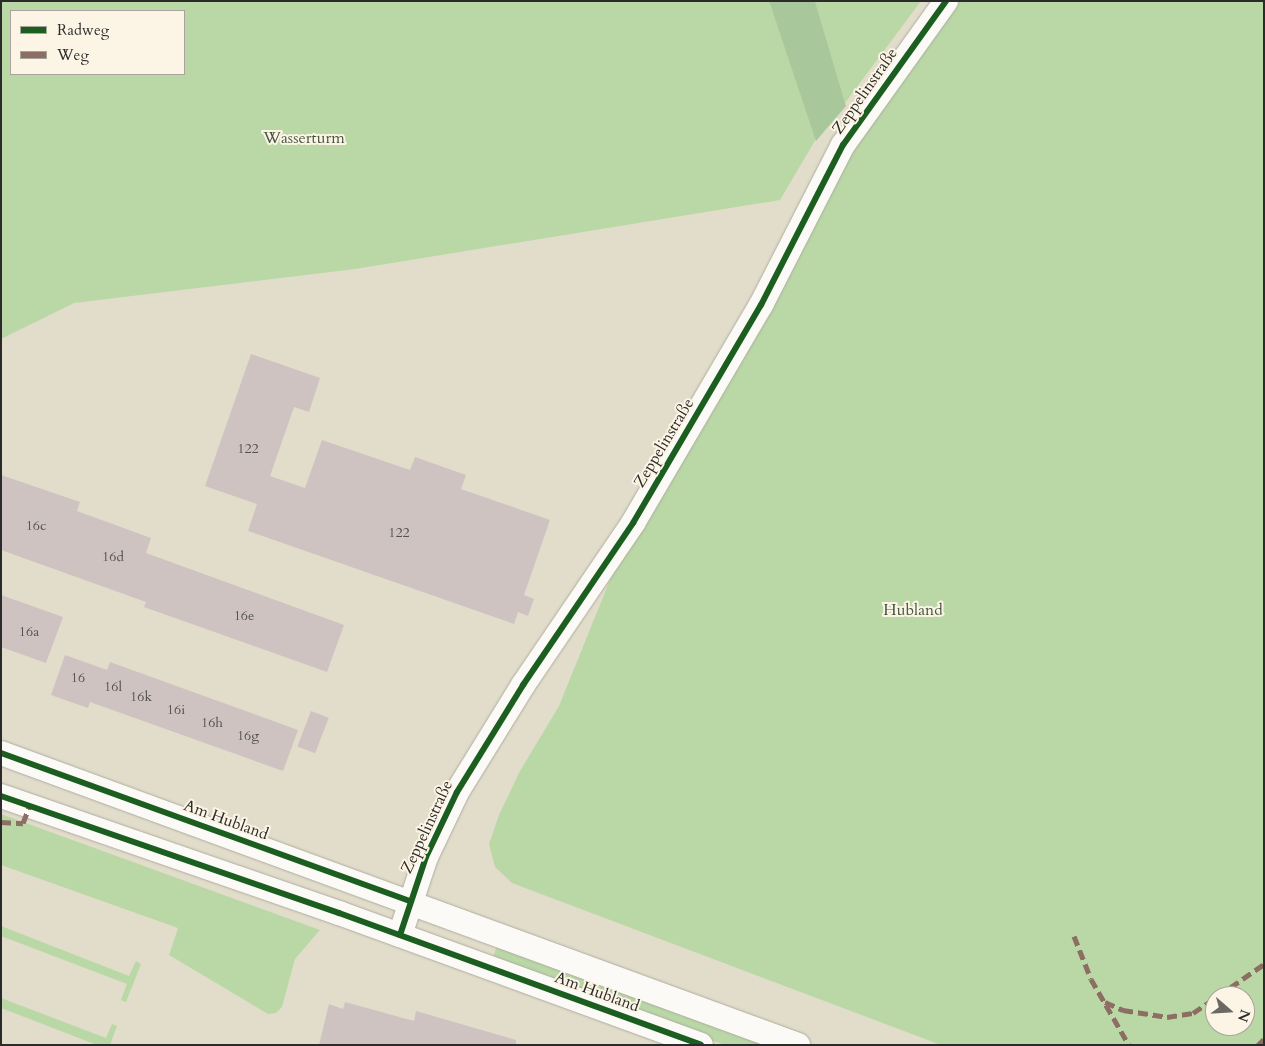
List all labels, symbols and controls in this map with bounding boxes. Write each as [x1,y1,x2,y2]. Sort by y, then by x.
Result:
legend [10,10,185,75]
text: Radweg [57,20,109,40]
street label: Zeppelinstraße [828,44,902,138]
text: Weg [57,45,89,65]
park label: Wasserturm [263,128,345,148]
street label: Zeppelinstraße [630,395,698,491]
house number: 122 [237,441,259,457]
house number: 16c [26,518,46,534]
house number: 122 [388,525,410,541]
house number: 16d [102,549,124,565]
park label: Hubland [883,600,943,620]
house number: 16e [234,608,254,624]
house number: 16a [19,624,39,640]
house number: 16 [71,670,85,686]
house number: 16l [104,679,122,695]
house number: 16k [130,689,152,705]
house number: 16i [167,702,185,718]
house number: 16h [201,715,223,731]
house number: 16g [237,728,259,744]
street label: Zeppelinstraße [397,777,457,877]
street label: Am Hubland [181,796,271,844]
street label: Am Hubland [552,968,642,1016]
north arrow [1205,986,1255,1036]
text: N [1233,1007,1255,1025]

